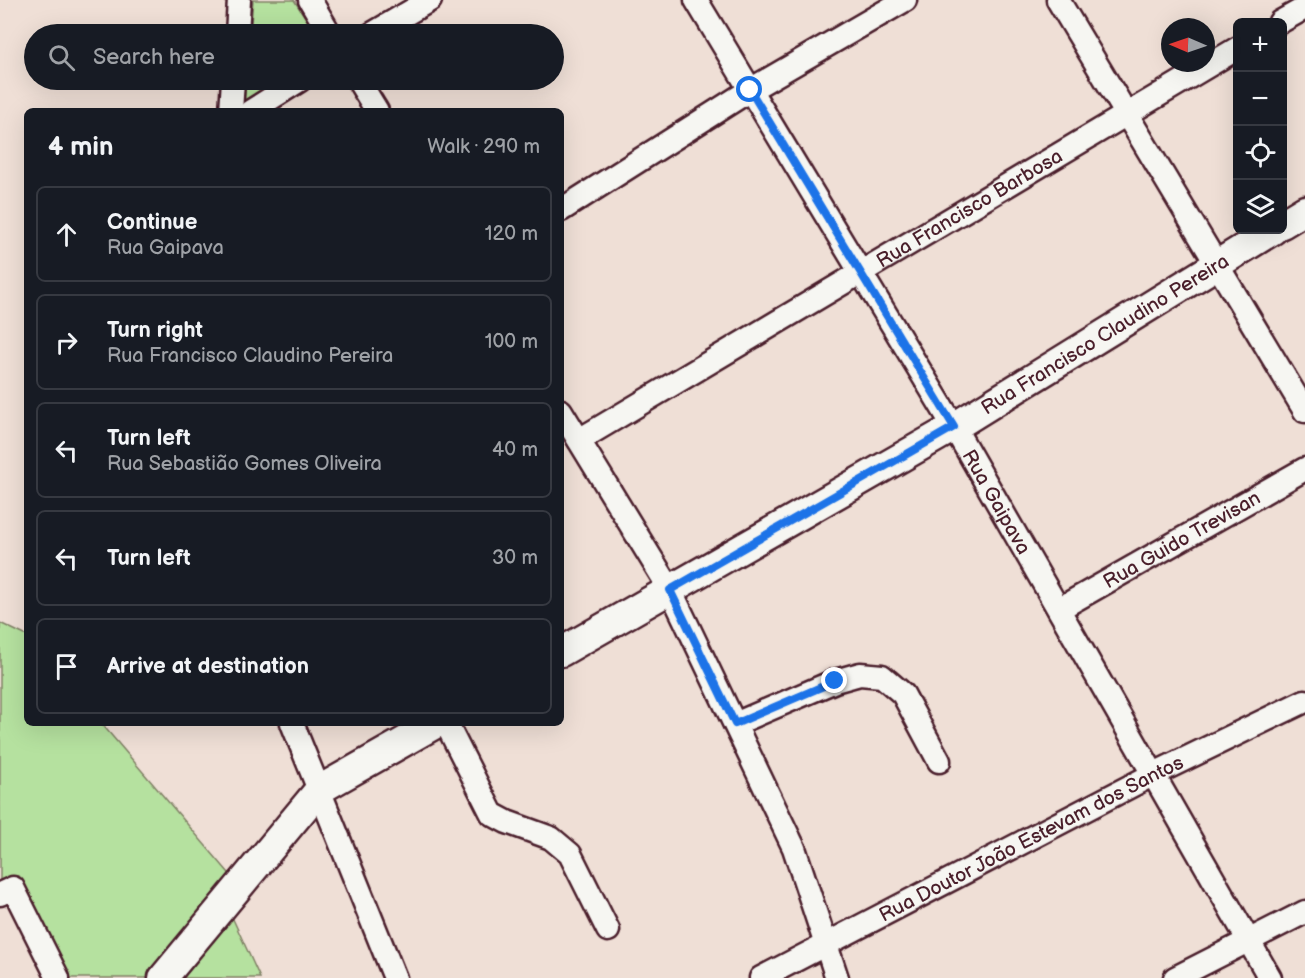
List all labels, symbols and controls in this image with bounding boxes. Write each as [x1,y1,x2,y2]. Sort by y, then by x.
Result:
north arrow [1161,18,1215,72]
map controls [1233,18,1287,234]
button: + [1233,18,1287,72]
search box [24,24,564,90]
icon: search [45,41,78,74]
text: Search here [93,44,215,71]
button: − [1233,72,1287,126]
route start [736,76,762,102]
button: locate [1233,126,1287,180]
text: 4 min [48,132,113,163]
text: Walk · 290 m [427,135,540,159]
street label: Rua Francisco Barbosa [872,144,1067,273]
button: layers [1233,180,1287,234]
text: Continue [107,209,197,236]
icon: ahead [50,218,83,251]
text: 120 m [485,222,538,246]
text: Rua Gaipava [107,236,224,260]
street label: Rua Francisco Claudino Pereira [977,249,1233,420]
text: Turn right [107,317,203,344]
icon: right [50,326,83,359]
text: 100 m [485,330,538,354]
text: Rua Francisco Claudino Pereira [107,344,393,368]
text: Turn left [107,425,191,452]
icon: left [50,434,83,467]
text: 40 m [492,438,538,462]
street label: Rua Gaipava [957,446,1035,559]
text: Rua Sebastião Gomes Oliveira [107,452,382,476]
street label: Rua Guido Trevisan [1099,486,1265,594]
icon: left [50,542,83,575]
text: Turn left [107,545,191,572]
text: 30 m [492,546,538,570]
icon: arrive [50,650,83,683]
text: Arrive at destination [107,653,309,680]
route end [821,667,847,693]
street label: Rua Doutor João Estevam dos Santos [875,751,1188,928]

